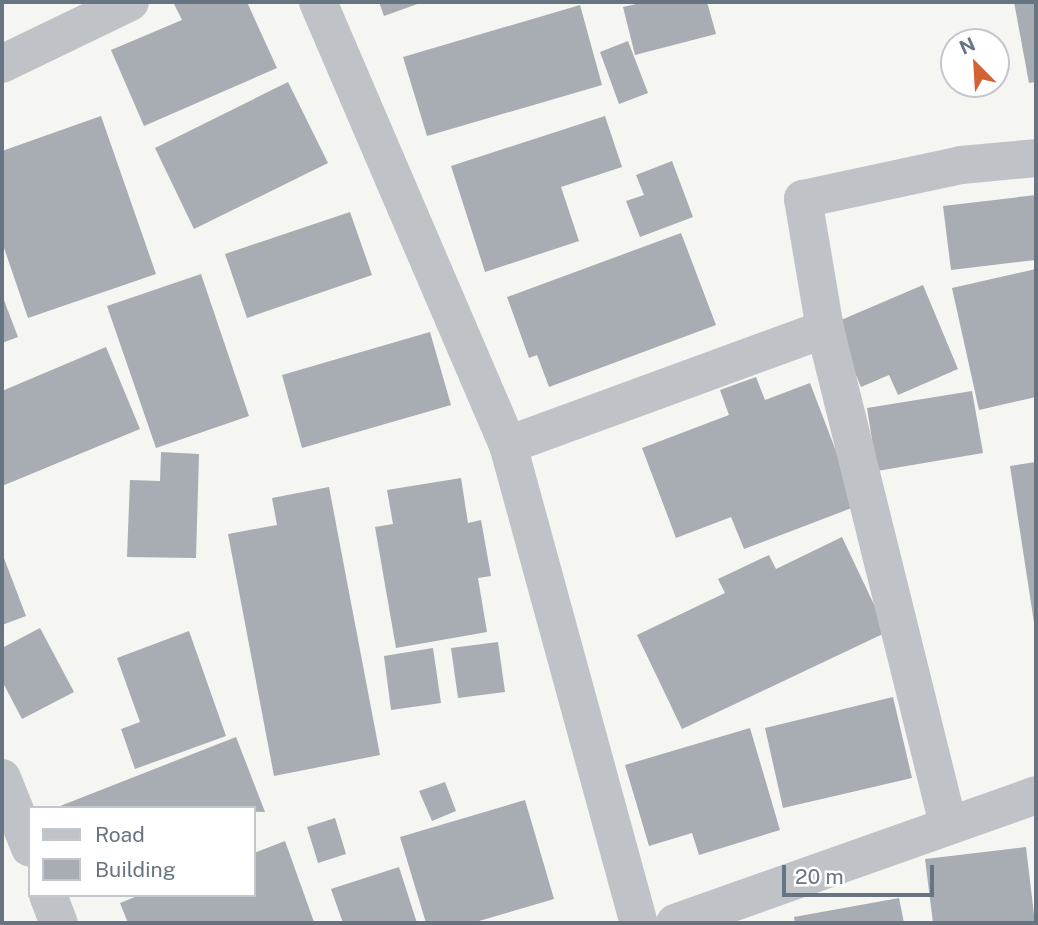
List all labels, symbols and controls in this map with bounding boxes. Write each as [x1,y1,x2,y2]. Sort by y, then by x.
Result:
north arrow [940,28,1010,98]
text: N [956,33,979,59]
legend [28,806,256,897]
text: Road [95,822,145,847]
scale bar [786,852,938,896]
text: Building [95,857,176,882]
text: 20 m [795,864,844,889]

